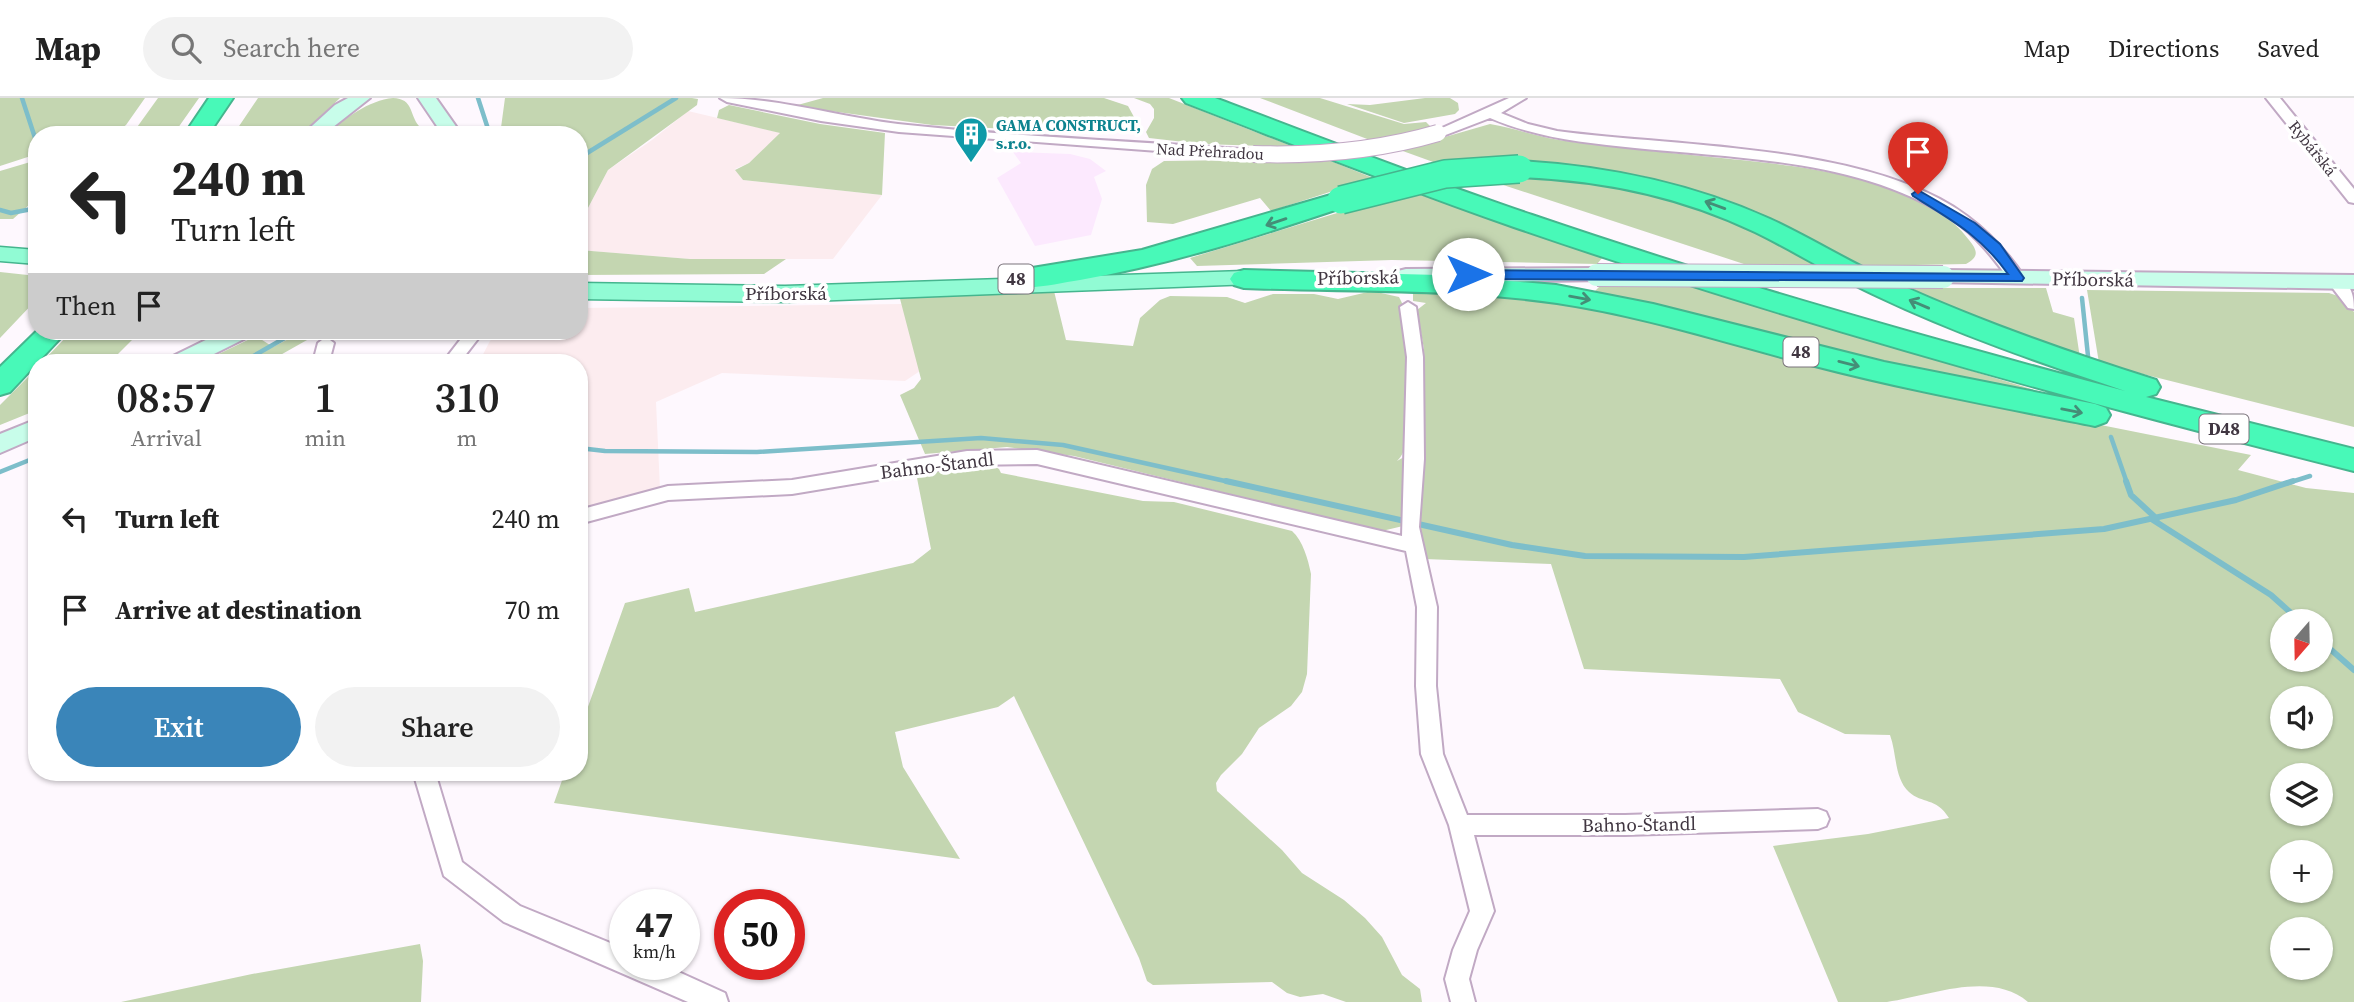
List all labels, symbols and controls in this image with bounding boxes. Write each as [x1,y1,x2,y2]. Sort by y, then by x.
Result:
search box [143,17,633,80]
text: Map [35,26,101,71]
icon: search [167,29,205,67]
text: Search here [223,30,360,66]
text: Map [2023,32,2070,65]
text: Directions [2108,32,2219,65]
text: Saved [2257,32,2319,65]
place label: GAMA CONSTRUCT, s.r.o. [996,114,1141,154]
building icon: GAMA CONSTRUCT, s.r.o. [952,115,990,164]
street label: Rybářská [2284,116,2343,181]
pin [1888,122,1948,194]
icon: arrive [1899,133,1937,171]
street label: Nad Přehradou [1156,137,1264,165]
text: 240 m [171,144,306,211]
icon: left [56,154,147,245]
one-way arrow [1704,198,1726,211]
text: Turn left [171,208,295,252]
one-way arrow [1265,216,1287,229]
position arrow [1431,237,1505,311]
street label: Příborská [1317,263,1400,291]
road number: 48 [998,264,1034,294]
street label: Příborská [2052,265,2135,293]
street label: Příborská [745,280,827,306]
icon: arrive [130,287,168,325]
text: Then [56,288,116,324]
one-way arrow [1569,292,1591,305]
one-way arrow [1909,297,1931,310]
road number: 48 [1784,338,1818,366]
one-way arrow [1837,358,1860,371]
text: 08:57 [116,368,216,426]
text: 1 [314,368,336,426]
text: 310 [434,368,500,426]
one-way arrow [2060,404,2082,418]
road number: D48 [2200,414,2248,444]
text: Arrival [131,422,202,454]
text: min [304,422,346,454]
text: m [457,422,477,454]
street label: Bahno-Štandl [879,445,996,485]
icon: left [56,500,94,538]
text: Turn left [115,501,219,537]
text: 240 m [492,501,560,537]
icon: arrive [56,591,94,629]
text: Arrive at destination [115,592,362,628]
text: 70 m [505,592,560,628]
north arrow [2270,609,2333,672]
map controls [2270,609,2333,980]
button: sound [2270,686,2333,749]
button: Exit [56,687,301,767]
button: Share [315,687,560,767]
button: layers [2270,763,2333,826]
street label: Bahno-Štandl [1582,810,1697,838]
button: + [2270,840,2333,903]
speed limit sign: 50 [714,889,805,980]
text: 47 [636,901,673,949]
button: − [2270,917,2333,980]
text: km/h [633,939,676,964]

